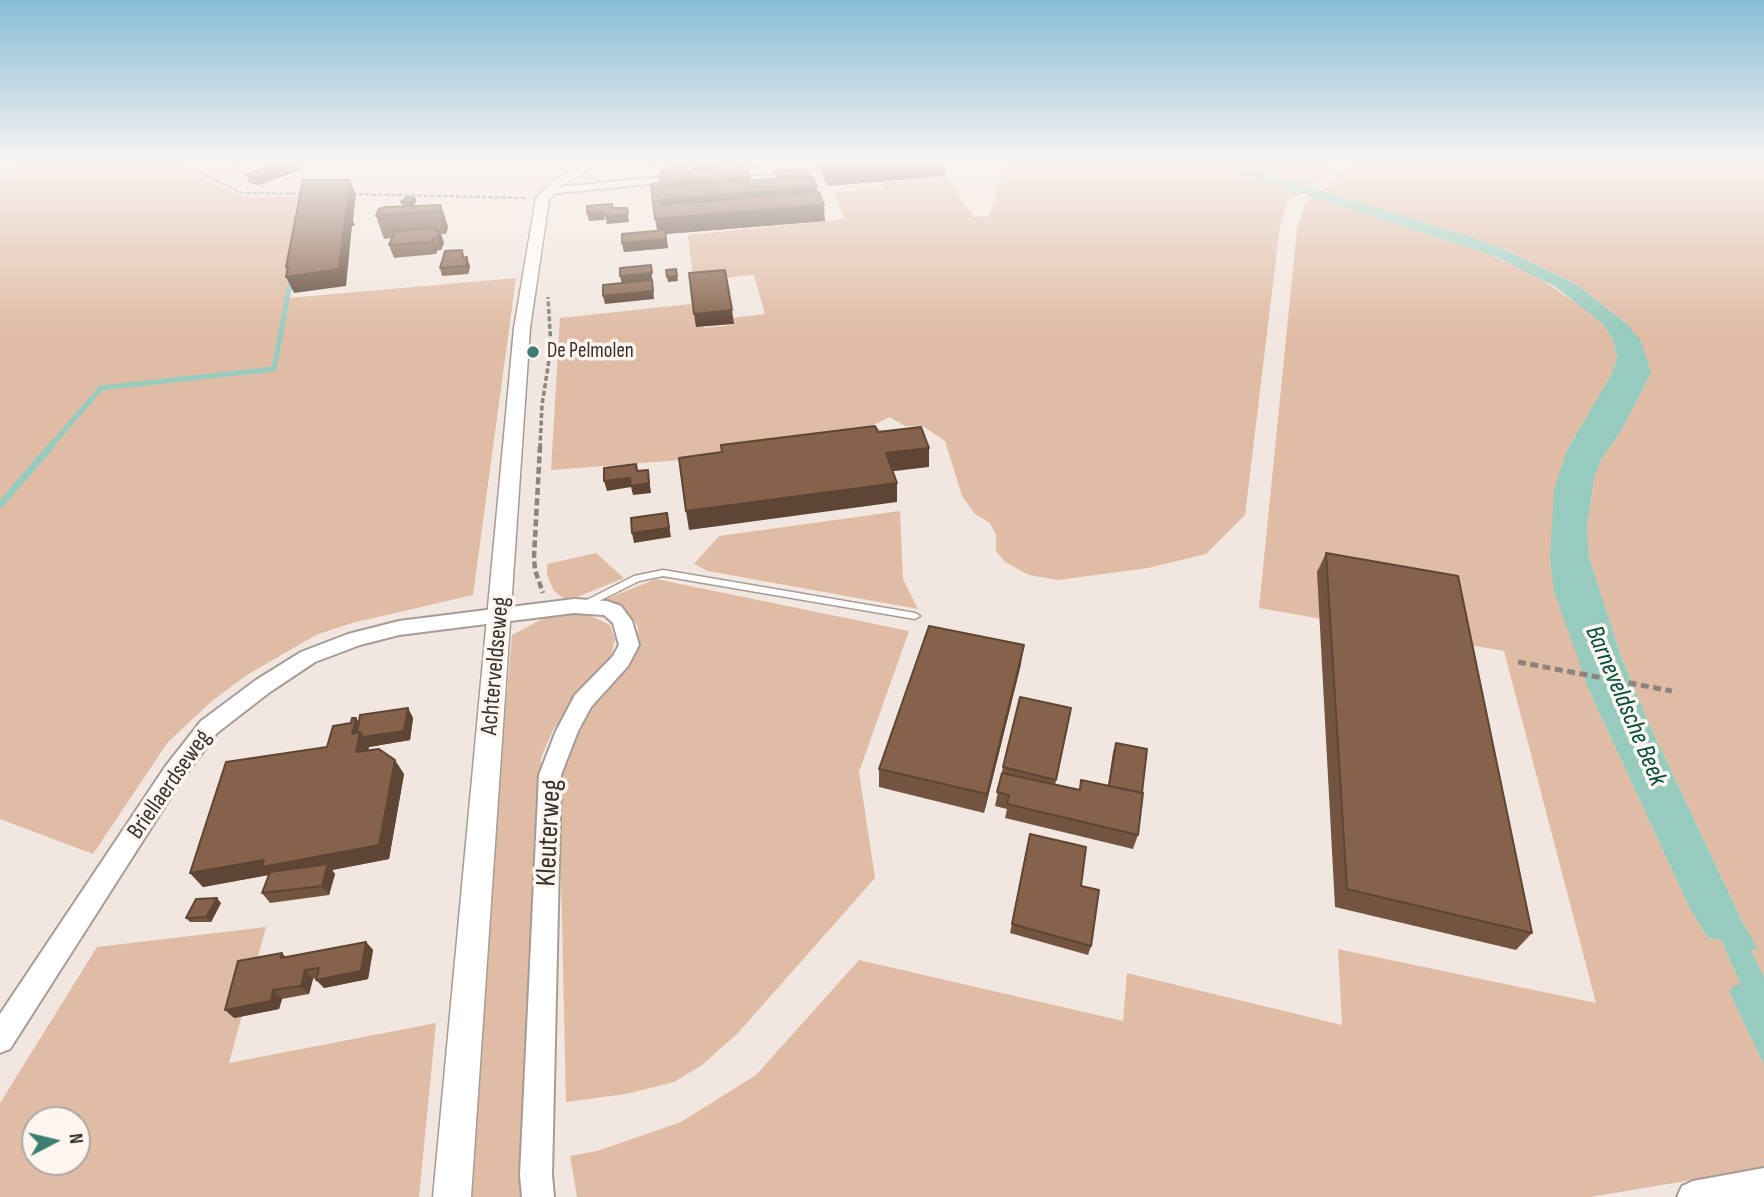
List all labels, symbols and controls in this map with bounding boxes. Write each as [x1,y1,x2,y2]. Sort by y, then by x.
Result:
place label: De Pelmolen [547,339,634,365]
marker: De Pelmolen [525,344,541,360]
street label: Achterveldseweg [476,596,516,736]
water label: Barneveldsche Beek [1577,621,1673,791]
street label: Briellaerdseweg [122,725,218,845]
street label: Kleuterweg [530,779,570,887]
north arrow [21,1106,91,1176]
text: N [63,1132,87,1145]

